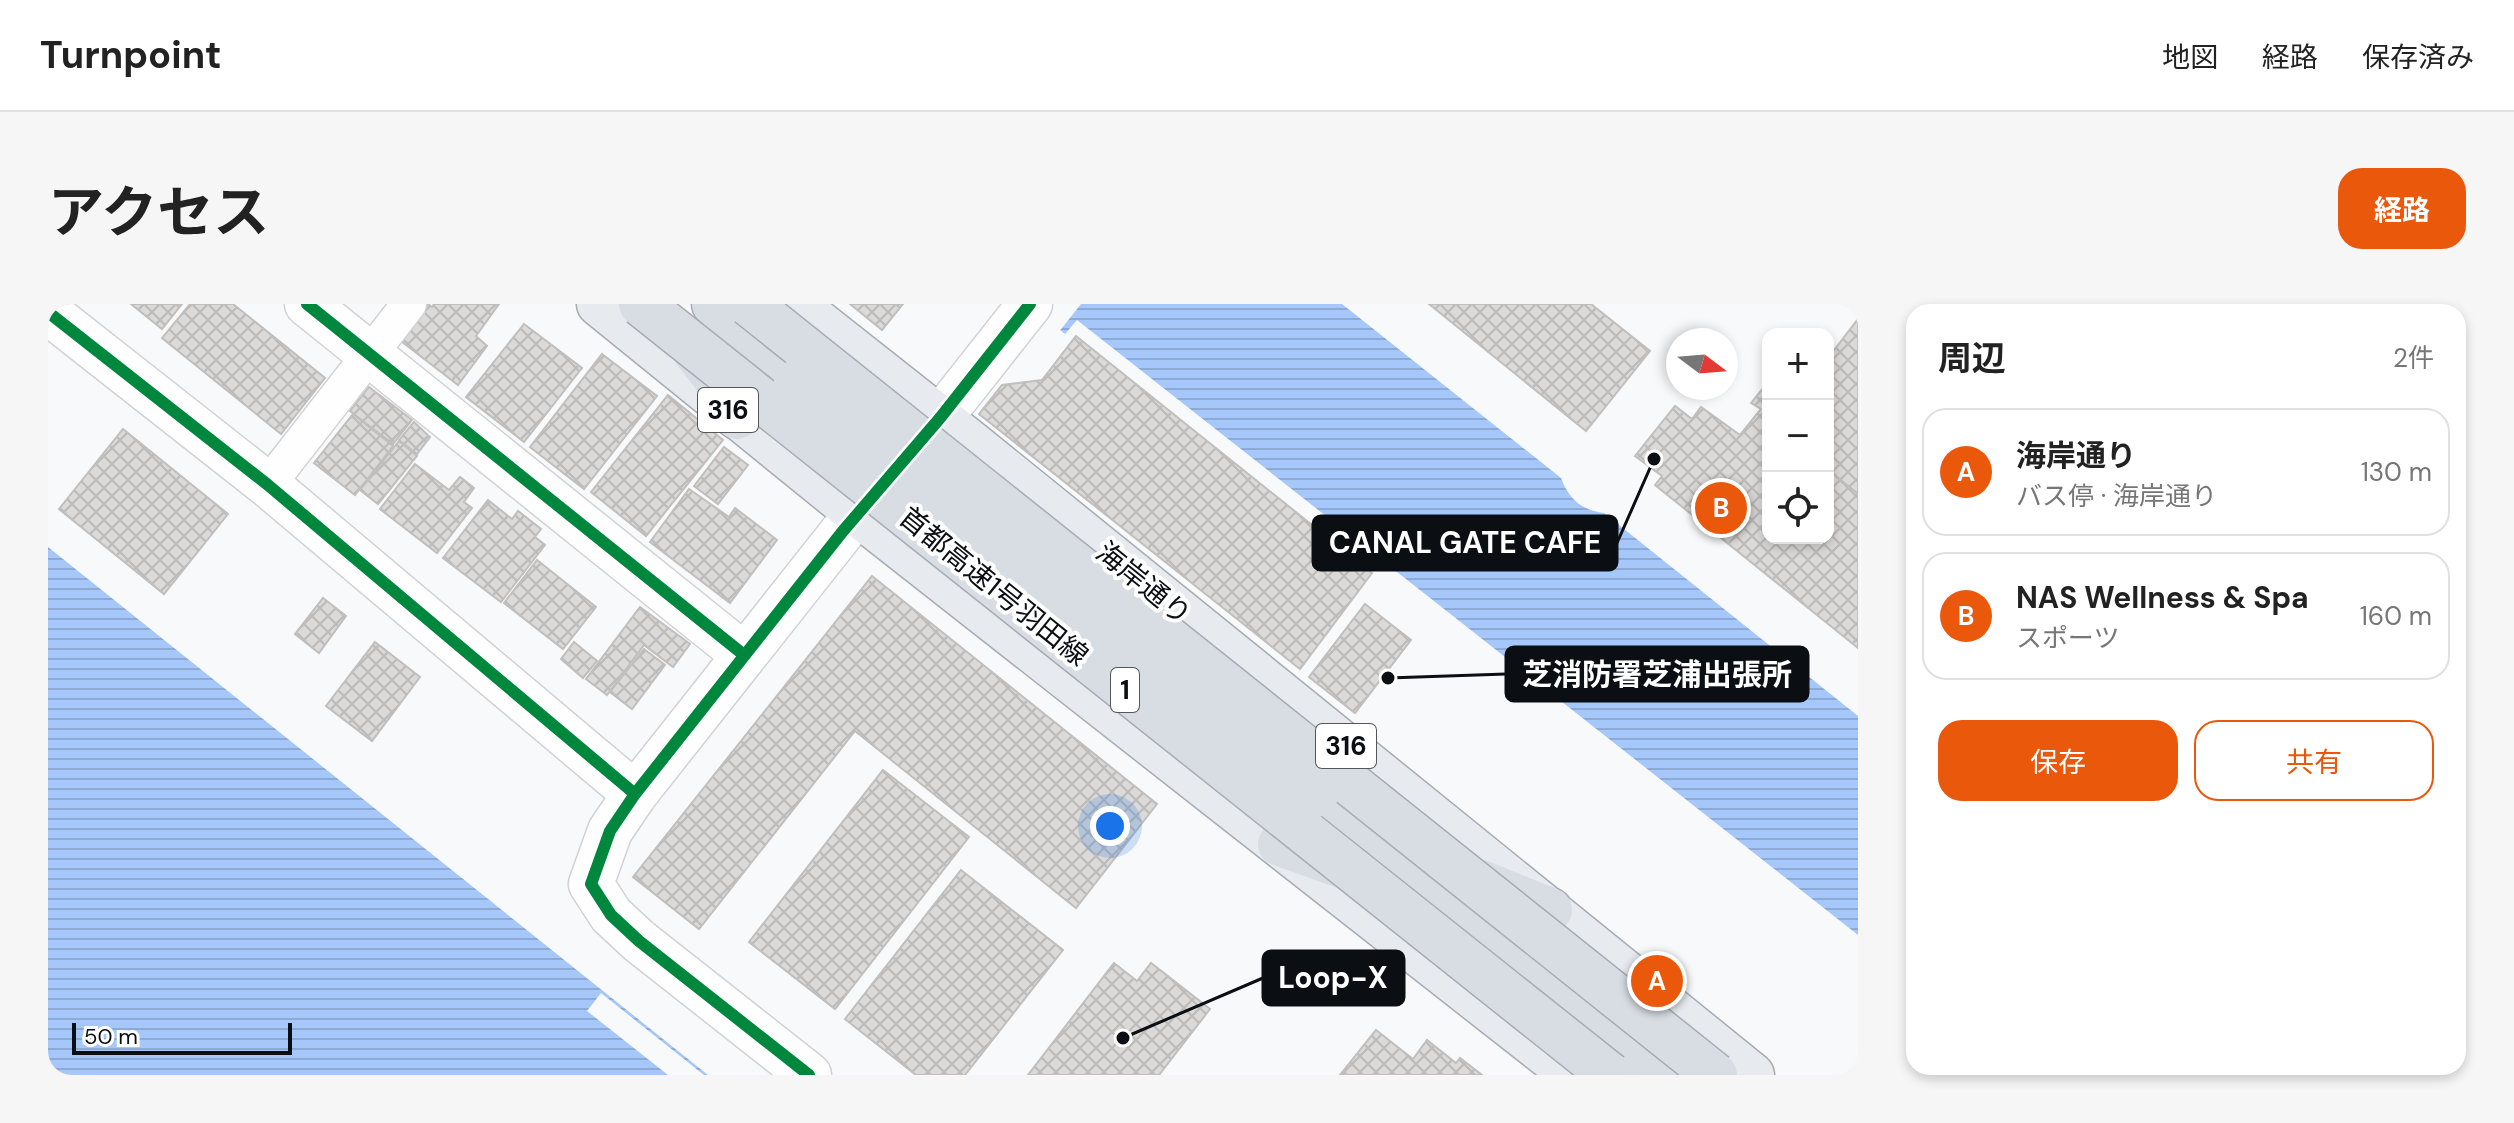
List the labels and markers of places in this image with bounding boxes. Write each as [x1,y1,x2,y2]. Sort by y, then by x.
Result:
pin: B [1695,478,1747,538]
callout: CANAL GATE CAFE [1313,516,1617,570]
callout: 芝消防署芝浦出張所 [1506,647,1808,701]
callout: Loop-X [1263,951,1404,1005]
pin: A [1631,951,1683,1011]

